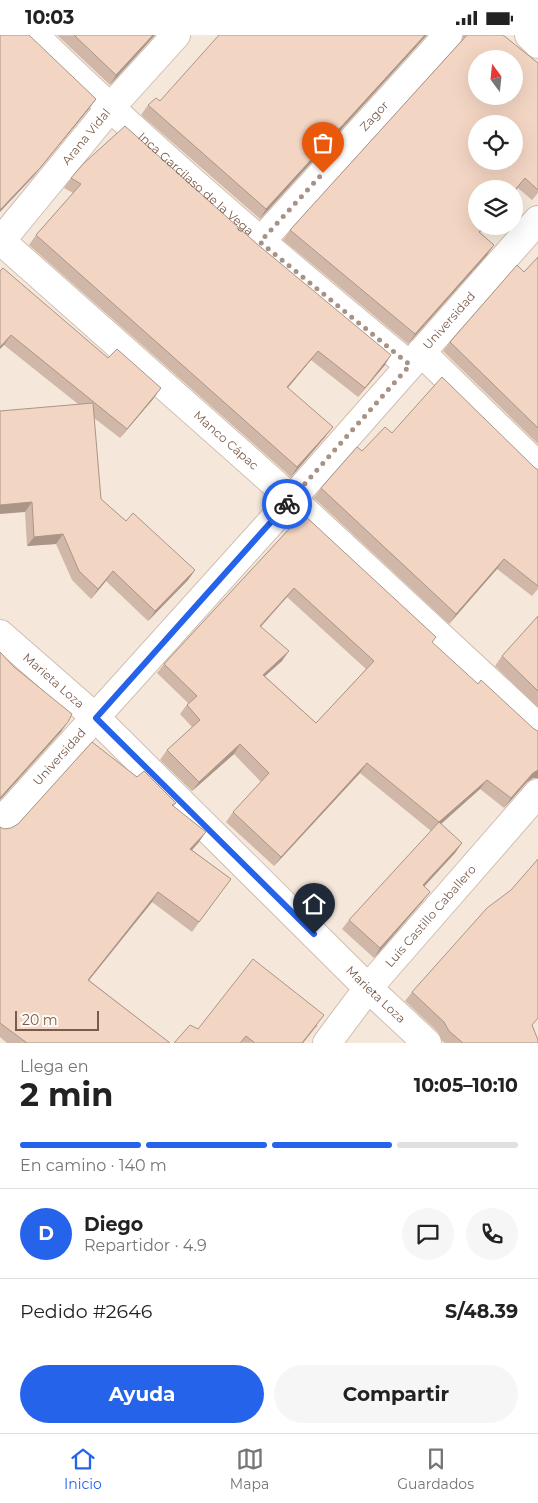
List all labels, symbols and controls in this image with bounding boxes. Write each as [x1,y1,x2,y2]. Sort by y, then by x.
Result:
text: 10:03 [25,6,74,29]
north arrow [468,50,522,105]
map controls [468,50,523,235]
street label: Zagor [356,98,392,134]
street label: Arana Vidal [58,105,113,168]
button: locate [468,115,523,170]
pin [302,122,344,173]
street label: Inca Garcilaso de la Vega [135,129,257,239]
icon: bag [309,129,337,157]
button: layers [468,180,523,235]
street label: Universidad [420,288,478,352]
street label: Manco Cápac [191,407,262,473]
courier [262,479,312,529]
icon: bike [273,490,301,518]
street label: Marieta Loza [20,650,87,711]
street label: Universidad [30,725,89,788]
street label: Luis Castillo Caballero [382,862,479,970]
pin [293,883,335,934]
icon: home [300,890,328,918]
street label: Marieta Loza [343,963,409,1026]
scale bar [15,1008,99,1031]
text: 20 m [22,1011,58,1029]
text: Llega en [20,1057,88,1076]
text: 10:05–10:10 [414,1074,518,1097]
text: 2 min [20,1075,113,1114]
text: En camino · 140 m [20,1156,167,1175]
button: chat [402,1208,454,1260]
button: phone [466,1208,518,1260]
text: Diego [84,1213,143,1236]
text: D [38,1222,54,1245]
text: Repartidor · 4.9 [84,1236,207,1255]
text: Pedido #2646 [20,1300,152,1323]
text: S/48.39 [445,1300,518,1323]
button: Ayuda [20,1365,264,1423]
button: Compartir [274,1365,518,1423]
tab: Inicio [64,1445,102,1493]
tab: Mapa [230,1445,269,1493]
tab: Guardados [397,1445,474,1493]

